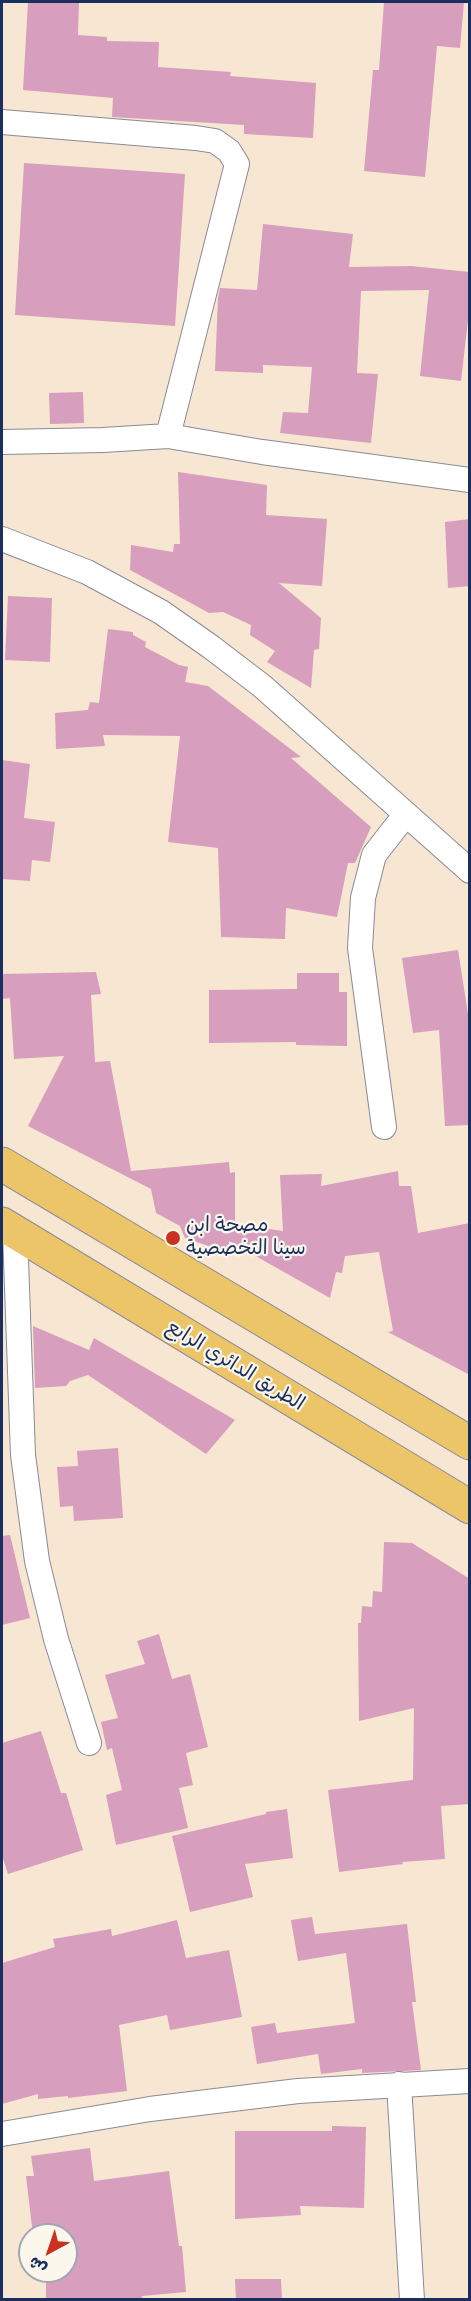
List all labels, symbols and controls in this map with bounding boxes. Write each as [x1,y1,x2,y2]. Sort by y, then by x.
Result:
place label: مصحة ابن سينا التخصصية [186,1214,306,1261]
marker: مصحة ابن سينا التخصصية [164,1229,182,1247]
street label: الطريق الدائري الرابع [161,1315,309,1417]
north arrow [18,2223,78,2283]
text: ش [21,2249,53,2282]

